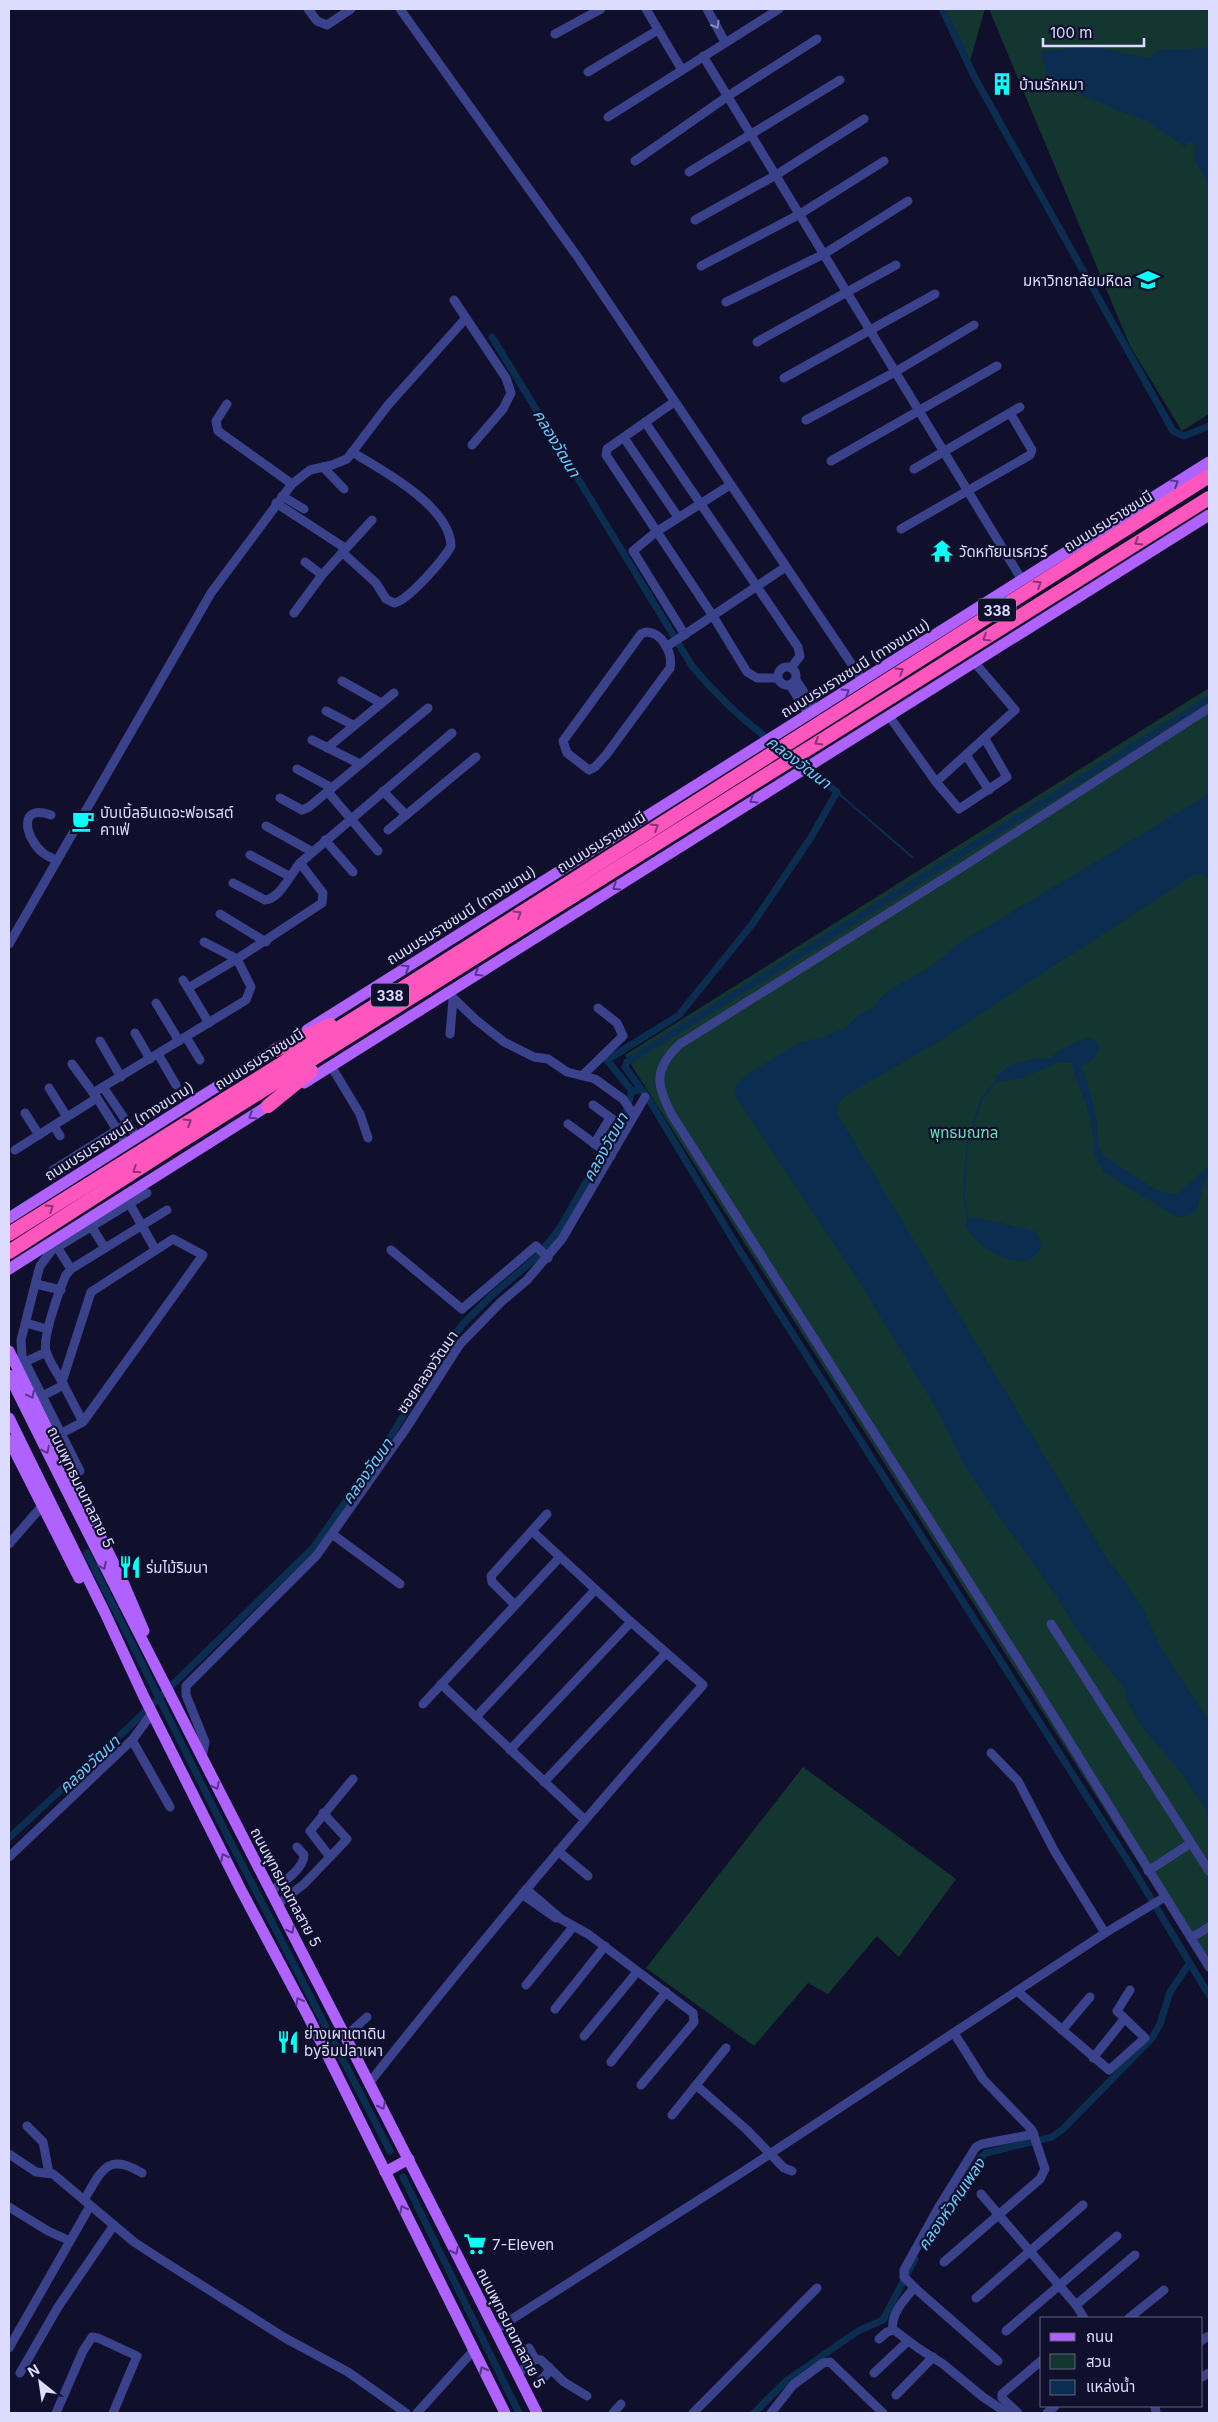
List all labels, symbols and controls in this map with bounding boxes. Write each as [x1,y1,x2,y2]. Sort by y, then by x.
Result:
scale bar [1043,15,1144,47]
one-way arrow [710,20,720,29]
text: 100 m [1050,23,1092,42]
building icon: บ้านรักหมา [989,71,1015,97]
place label: บ้านรักหมา [1019,75,1084,94]
school or university icon: มหาวิทยาลัยมหิดล [1135,267,1161,293]
place label: มหาวิทยาลัยมหิดล [1023,271,1132,290]
water label: คลองวัฒนา [529,406,586,482]
one-way arrow [1170,480,1179,490]
street label: ถนนบรมราชชนนี [1060,486,1156,556]
one-way arrow [1135,536,1144,546]
temple icon: วัดหทัยนเรศวร์ [929,538,955,564]
place label: วัดหทัยนเรศวร์ [959,542,1048,561]
one-way arrow [1032,581,1041,591]
road number: 338 [978,598,1016,622]
street label: ถนนบรมราชชนนี (ทางขนาน) [777,614,933,722]
one-way arrow [982,632,991,642]
one-way arrow [895,668,904,677]
one-way arrow [840,689,849,699]
water label: คลองวัฒนา [763,731,836,794]
one-way arrow [815,736,824,746]
one-way arrow [750,794,759,803]
place label: บับเบิ้ลอินเดอะฟอเรสต์ คาเฟ่ [100,802,234,839]
street label: ถนนบรมราชชนนี [553,807,649,877]
cafe icon: บับเบิ้ลอินเดอะฟอเรสต์ คาเฟ่ [70,808,96,834]
one-way arrow [649,824,659,833]
street label: ถนนบรมราชชนนี (ทางขนาน) [383,861,539,969]
one-way arrow [612,881,621,890]
one-way arrow [512,911,522,920]
one-way arrow [400,965,410,974]
one-way arrow [474,967,484,976]
road number: 338 [371,984,409,1006]
street label: ถนนบรมราชชนนี [211,1024,307,1094]
street label: ถนนบรมราชชนนี (ทางขนาน) [41,1077,197,1185]
water label: คลองวัฒนา [578,1108,633,1185]
one-way arrow [248,1110,258,1119]
one-way arrow [183,1118,192,1128]
park label: พุทธมณฑล [930,1123,998,1142]
one-way arrow [132,1164,142,1173]
one-way arrow [45,1204,54,1214]
street label: ซอยคลองวัฒนา [392,1327,462,1417]
one-way arrow [24,1390,35,1399]
street label: ถนนพุทธมณฑลสาย 5 [43,1423,119,1551]
water label: คลองวัฒนา [337,1433,398,1508]
one-way arrow [40,1445,50,1454]
restaurant icon: ร่มไม้ริมนา [117,1554,143,1580]
place label: ร่มไม้ริมนา [146,1558,208,1577]
one-way arrow [97,1560,107,1569]
water label: คลองวัฒนา [55,1730,124,1797]
one-way arrow [210,1781,221,1790]
street label: ถนนพุทธมณฑลสาย 5 [246,1824,326,1950]
one-way arrow [220,1853,230,1862]
one-way arrow [285,1925,295,1934]
one-way arrow [296,1997,306,2006]
place label: ย่างเผาเตาดิน byอิ่มปลาเผา [304,2024,386,2060]
restaurant icon: ย่างเผาเตาดิน byอิ่มปลาเผา [275,2029,301,2055]
one-way arrow [376,2101,386,2110]
water label: คลองหัวคนเพลง [913,2153,990,2254]
one-way arrow [399,2205,409,2214]
supermarket icon: 7-Eleven [462,2231,488,2257]
place label: 7-Eleven [492,2235,554,2254]
one-way arrow [449,2246,459,2255]
street label: ถนนพุทธมณฑลสาย 5 [472,2264,550,2392]
legend [1040,2317,1203,2407]
text: ถนน [1086,2327,1113,2346]
text: สวน [1086,2352,1111,2371]
north arrow [15,2357,65,2407]
text: N [24,2360,42,2380]
one-way arrow [479,2366,489,2375]
text: แหล่งน้ำ [1086,2376,1135,2396]

